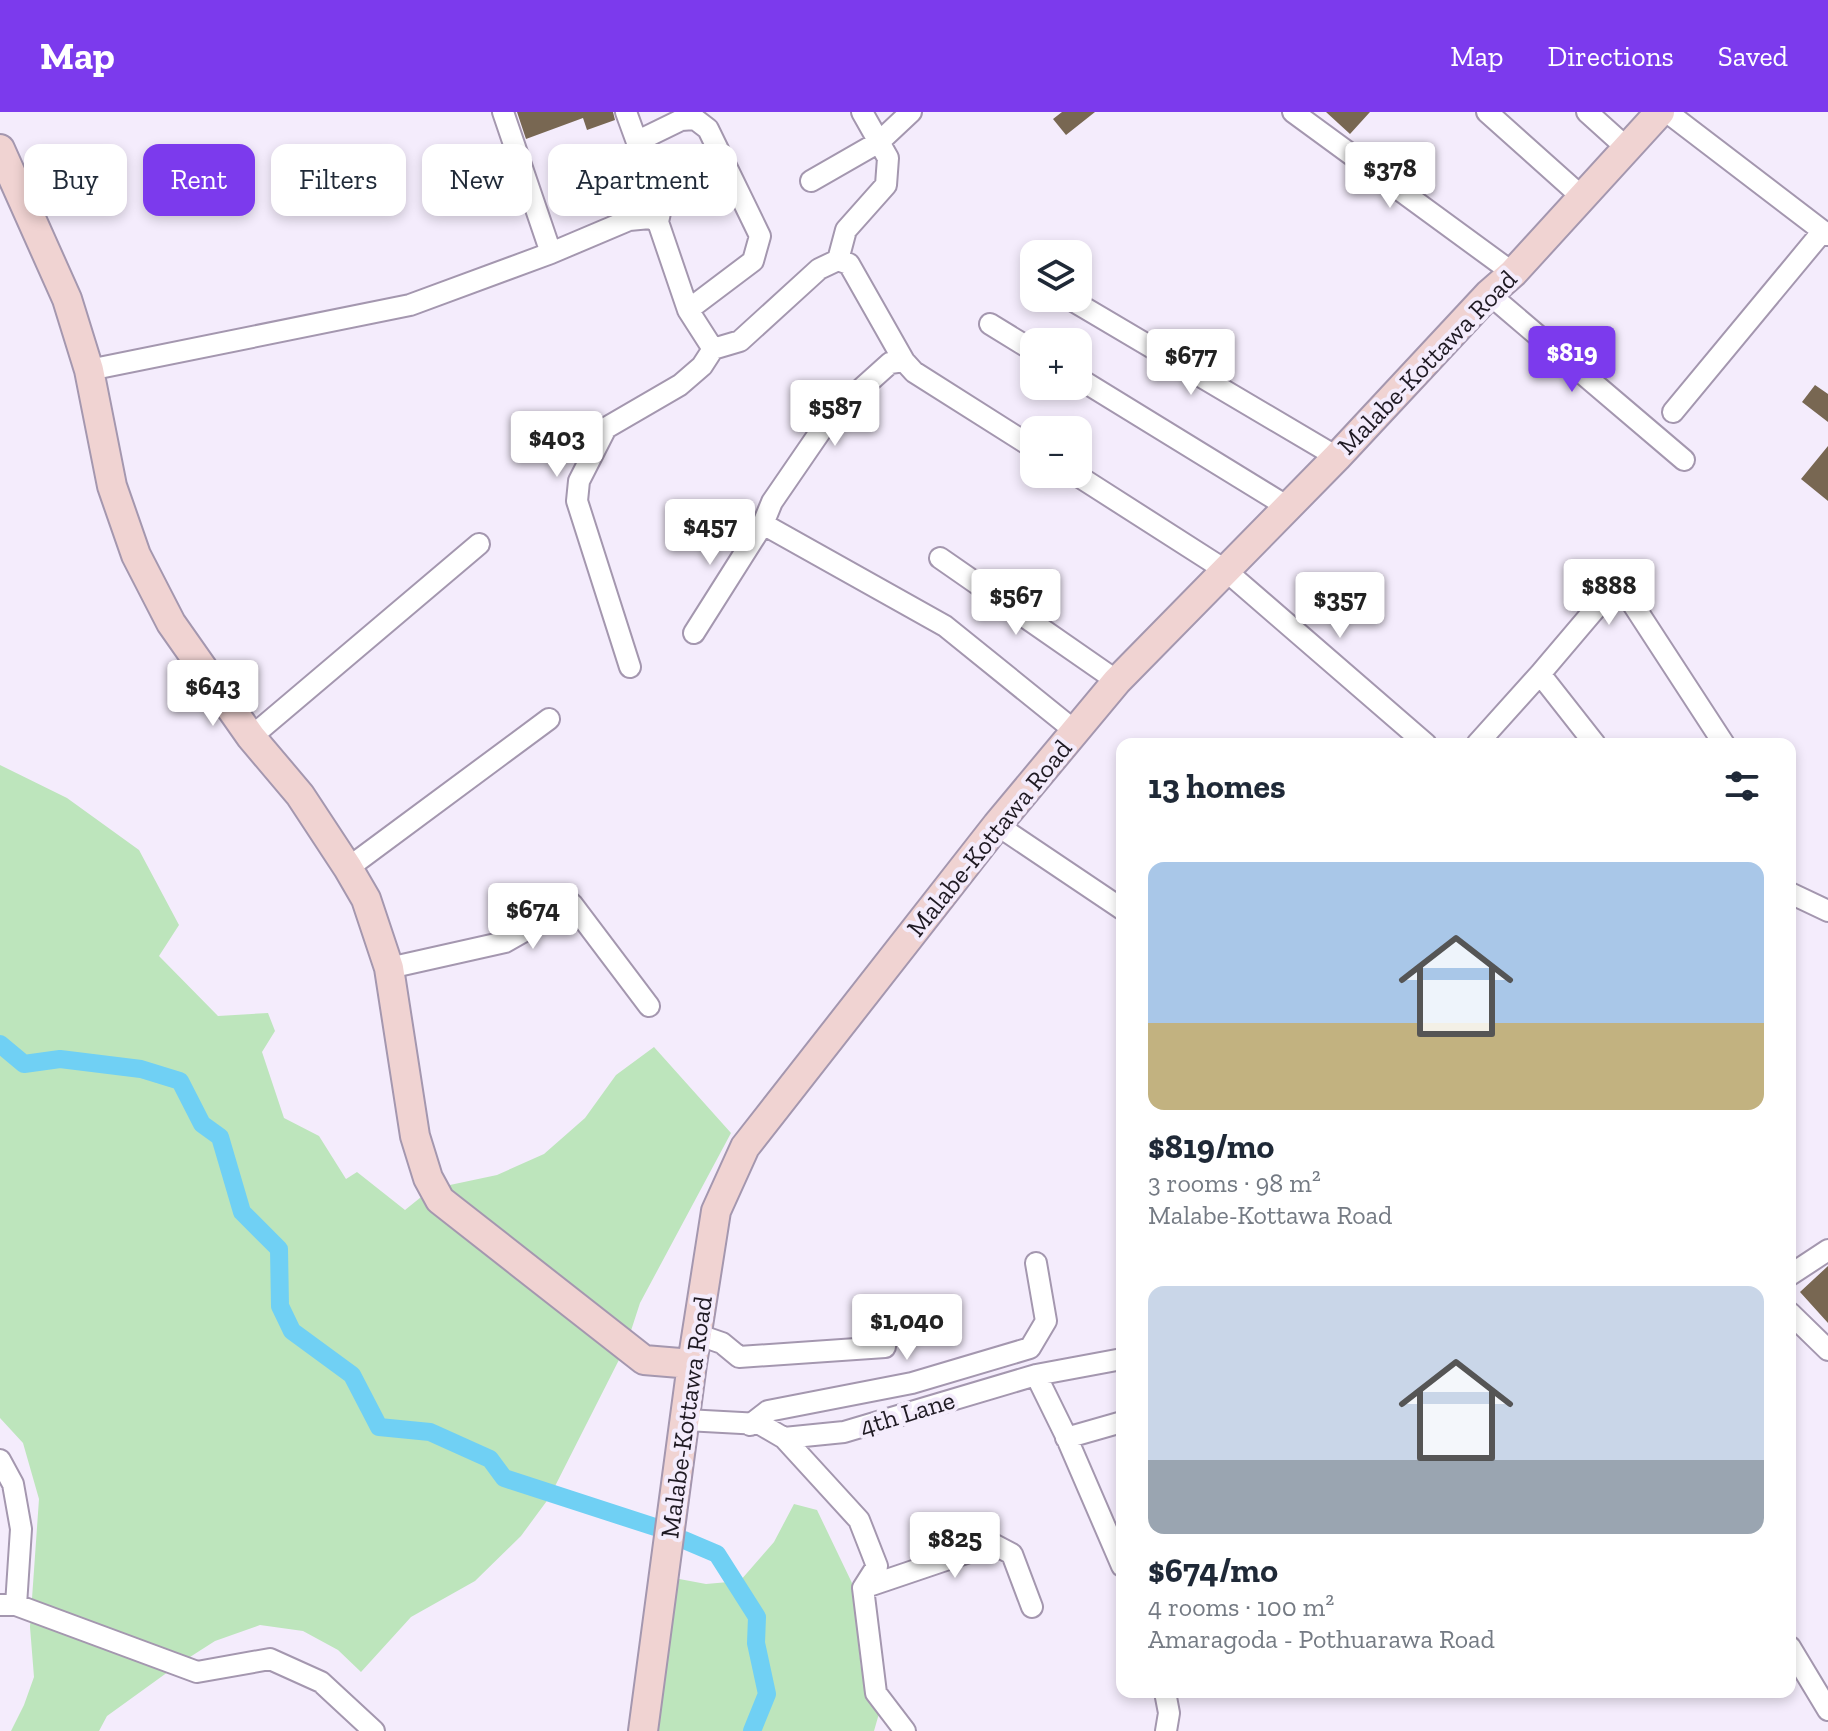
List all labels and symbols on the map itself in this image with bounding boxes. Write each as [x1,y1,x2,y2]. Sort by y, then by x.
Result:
pin: $378 [1343,142,1437,210]
street label: Malabe-Kottawa Road [1331,263,1523,461]
pin: $819 [1525,326,1619,394]
pin: $677 [1144,329,1238,397]
pin: $587 [788,380,882,448]
pin: $403 [510,411,604,479]
pin: $457 [663,499,757,567]
pin: $888 [1562,559,1656,627]
pin: $567 [969,569,1063,637]
pin: $357 [1293,572,1387,640]
pin: $643 [166,660,260,728]
street label: Malabe-Kottawa Road [900,733,1078,943]
pin: $674 [486,883,580,951]
street label: Malabe-Kottawa Road [653,1294,719,1540]
pin: $1,040 [842,1294,972,1362]
street label: 4th Lane [856,1383,958,1443]
pin: $825 [908,1512,1002,1580]

